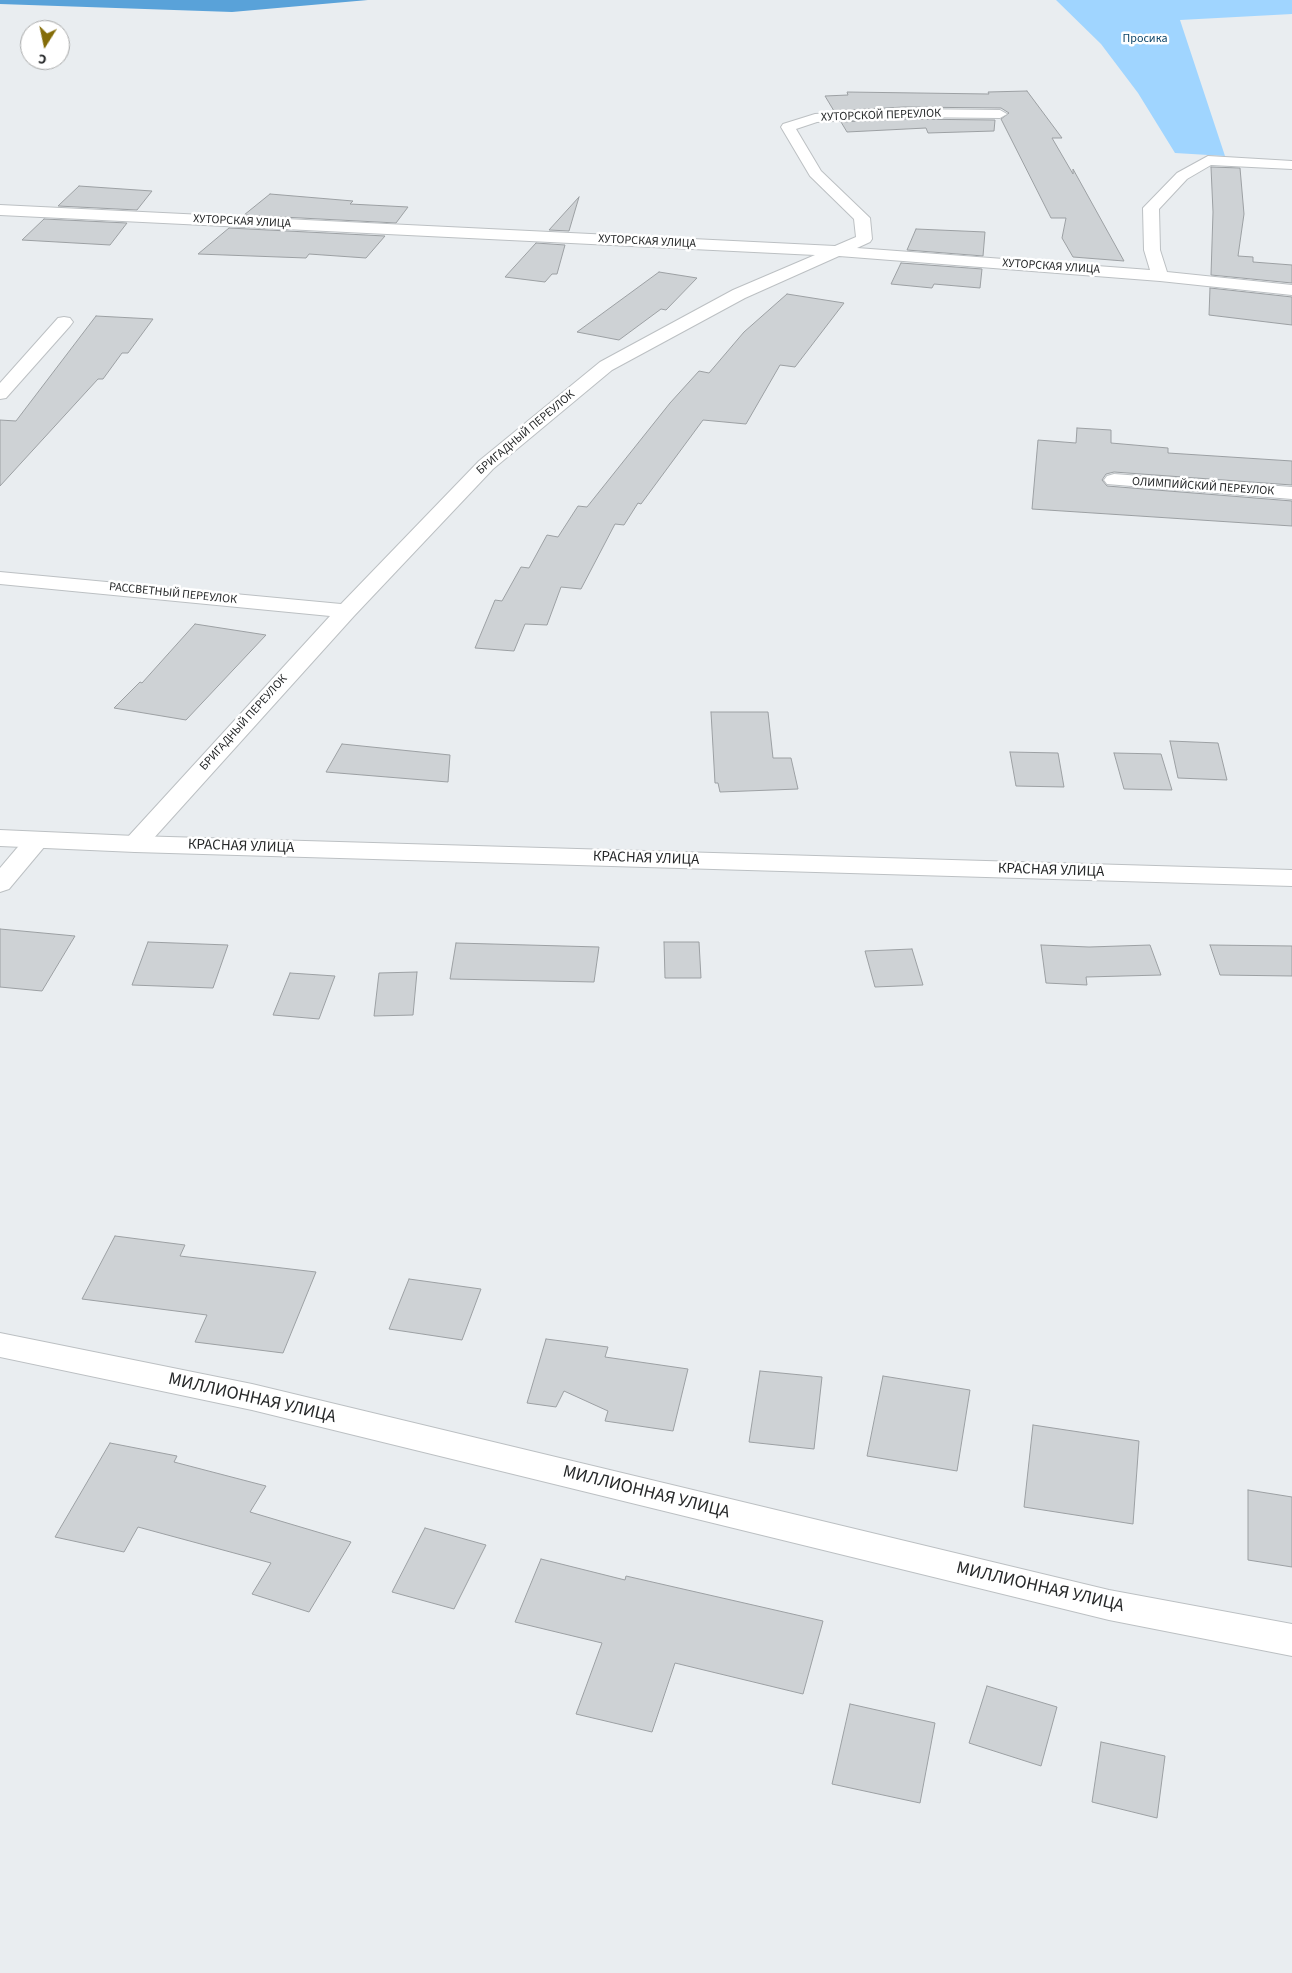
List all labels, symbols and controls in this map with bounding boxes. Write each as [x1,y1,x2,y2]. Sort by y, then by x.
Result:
north arrow [20,20,70,70]
park label: Просика [1122,32,1168,46]
text: С [37,48,48,69]
street label: ХУТОРСКОЙ ПЕРЕУЛОК [821,107,941,125]
street label: ХУТОРСКАЯ УЛИЦА [193,212,291,232]
street label: ХУТОРСКАЯ УЛИЦА [598,232,696,252]
street label: ХУТОРСКАЯ УЛИЦА [1002,256,1100,278]
street label: БРИГАДНЫЙ ПЕРЕУЛОК [474,388,578,478]
street label: ОЛИМПИЙСКИЙ ПЕРЕУЛОК [1131,475,1275,499]
street label: РАССВЕТНЫЙ ПЕРЕУЛОК [108,580,238,608]
street label: БРИГАДНЫЙ ПЕРЕУЛОК [197,672,291,774]
street label: КРАСНАЯ УЛИЦА [187,836,295,858]
street label: КРАСНАЯ УЛИЦА [592,848,700,870]
street label: КРАСНАЯ УЛИЦА [997,860,1105,882]
street label: МИЛЛИОННАЯ УЛИЦА [166,1369,338,1429]
street label: МИЛЛИОННАЯ УЛИЦА [560,1462,732,1524]
street label: МИЛЛИОННАЯ УЛИЦА [954,1558,1126,1618]

